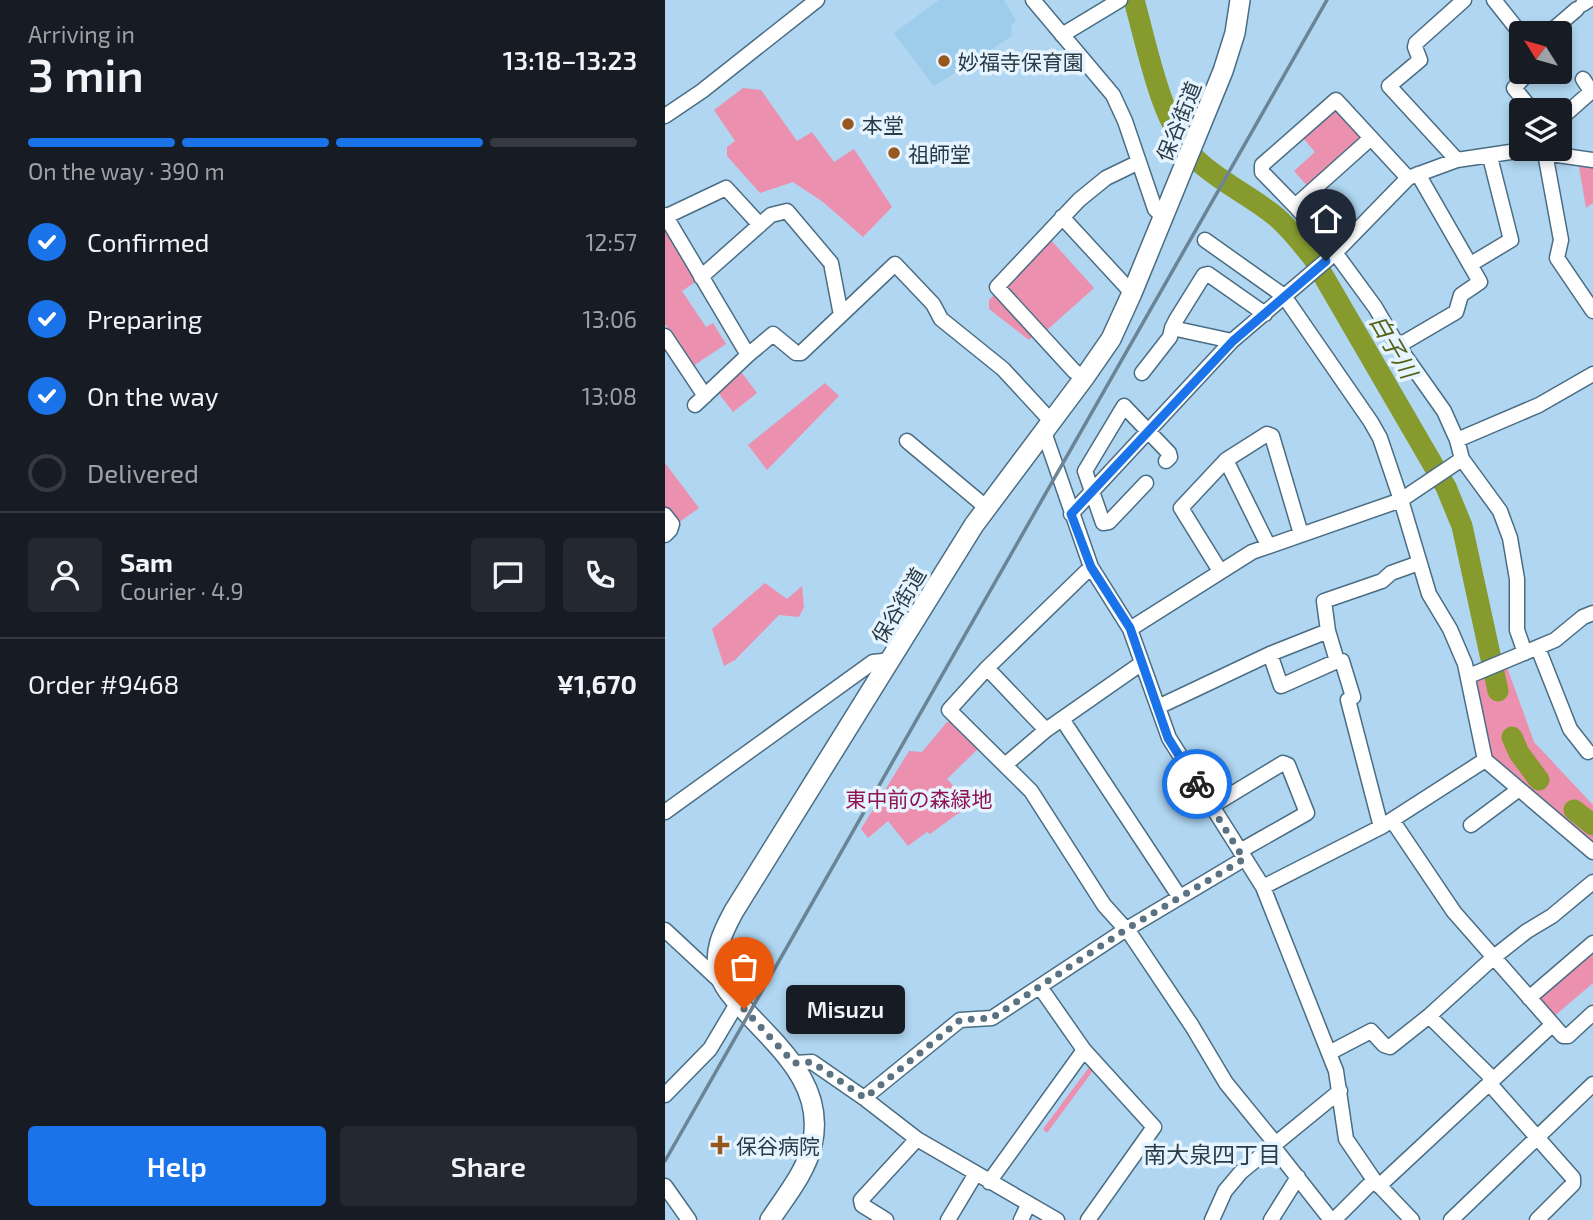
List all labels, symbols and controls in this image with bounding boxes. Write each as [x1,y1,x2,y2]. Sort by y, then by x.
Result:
text: Arriving in [28,20,135,48]
north arrow [1509,21,1571,84]
map controls [1509,21,1572,161]
text: 13:18–13:23 [503,44,637,75]
text: 3 min [28,46,144,101]
place label: 妙福寺保育園 [958,49,1084,74]
marker: 妙福寺保育園 [936,53,952,69]
street label: 保谷街道 [1151,77,1205,165]
button: layers [1509,98,1572,161]
place label: 本堂 [862,112,904,137]
marker: 本堂 [840,116,856,132]
place label: 祖師堂 [908,141,971,166]
marker: 祖師堂 [886,145,902,161]
text: On the way · 390 m [28,157,225,185]
pin [1296,189,1356,261]
icon: home [1307,200,1345,238]
icon: check [28,223,66,261]
text: Confirmed [87,226,210,257]
text: 12:57 [585,228,637,256]
icon: check [28,300,66,338]
text: Preparing [87,303,202,334]
text: 13:06 [583,305,637,333]
water label: 白子川 [1365,309,1425,385]
icon: check [28,377,66,415]
text: On the way [87,380,218,411]
text: 13:08 [582,382,637,410]
text: Delivered [87,457,199,488]
button: person [28,538,102,612]
button: chat [471,538,545,612]
button: phone [563,538,637,612]
text: Sam [120,546,173,577]
street label: 保谷街道 [866,563,930,647]
text: Courier · 4.9 [120,577,244,605]
text: Order #9468 [28,668,179,699]
text: ¥1,670 [557,668,637,699]
courier [1162,749,1232,819]
icon: bike [1178,765,1216,803]
park label: 東中前の森緑地 [846,786,993,811]
pin [714,937,774,1009]
icon: bag [725,948,763,986]
callout: Misuzu [786,984,905,1034]
text: Misuzu [807,995,884,1023]
button: Help [28,1126,326,1206]
button: Share [340,1126,637,1206]
place label: 保谷病院 [736,1133,820,1158]
marker: 保谷病院 [710,1135,730,1155]
district label: 南大泉四丁目 [1143,1140,1281,1168]

